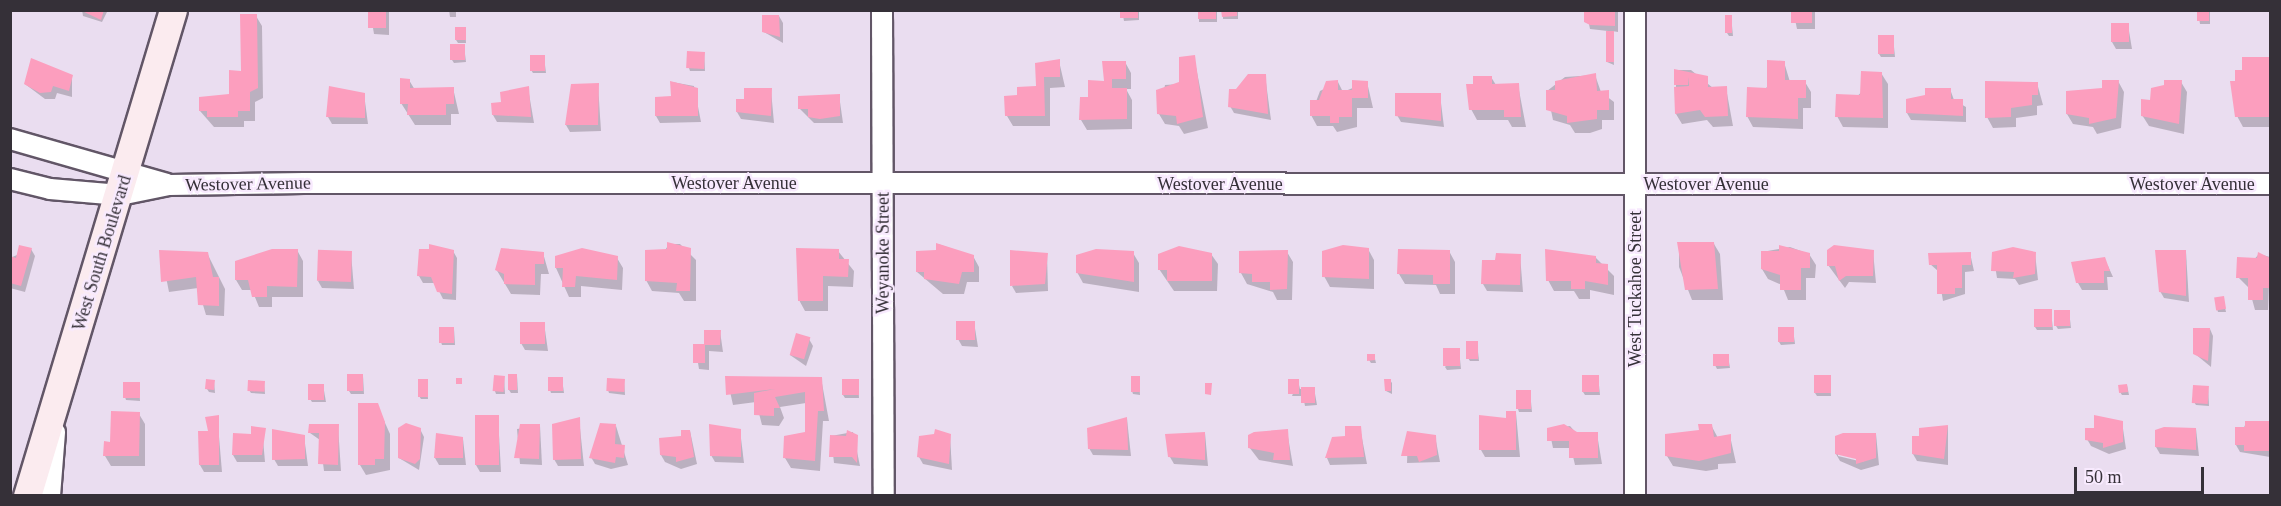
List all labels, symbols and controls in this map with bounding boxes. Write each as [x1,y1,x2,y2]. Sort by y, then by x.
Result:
street label: Westover Avenue [184,172,312,196]
street label: Westover Avenue [671,172,797,194]
street label: West South Boulevard [68,173,136,333]
street label: Westover Avenue [1157,173,1283,195]
street label: Westover Avenue [1643,173,1769,195]
street label: Westover Avenue [2129,173,2255,195]
street label: Weyanoke Street [872,192,894,314]
street label: West Tuckahoe Street [1624,211,1646,367]
scale bar [2077,455,2208,493]
text: 50 m [2085,467,2122,487]

